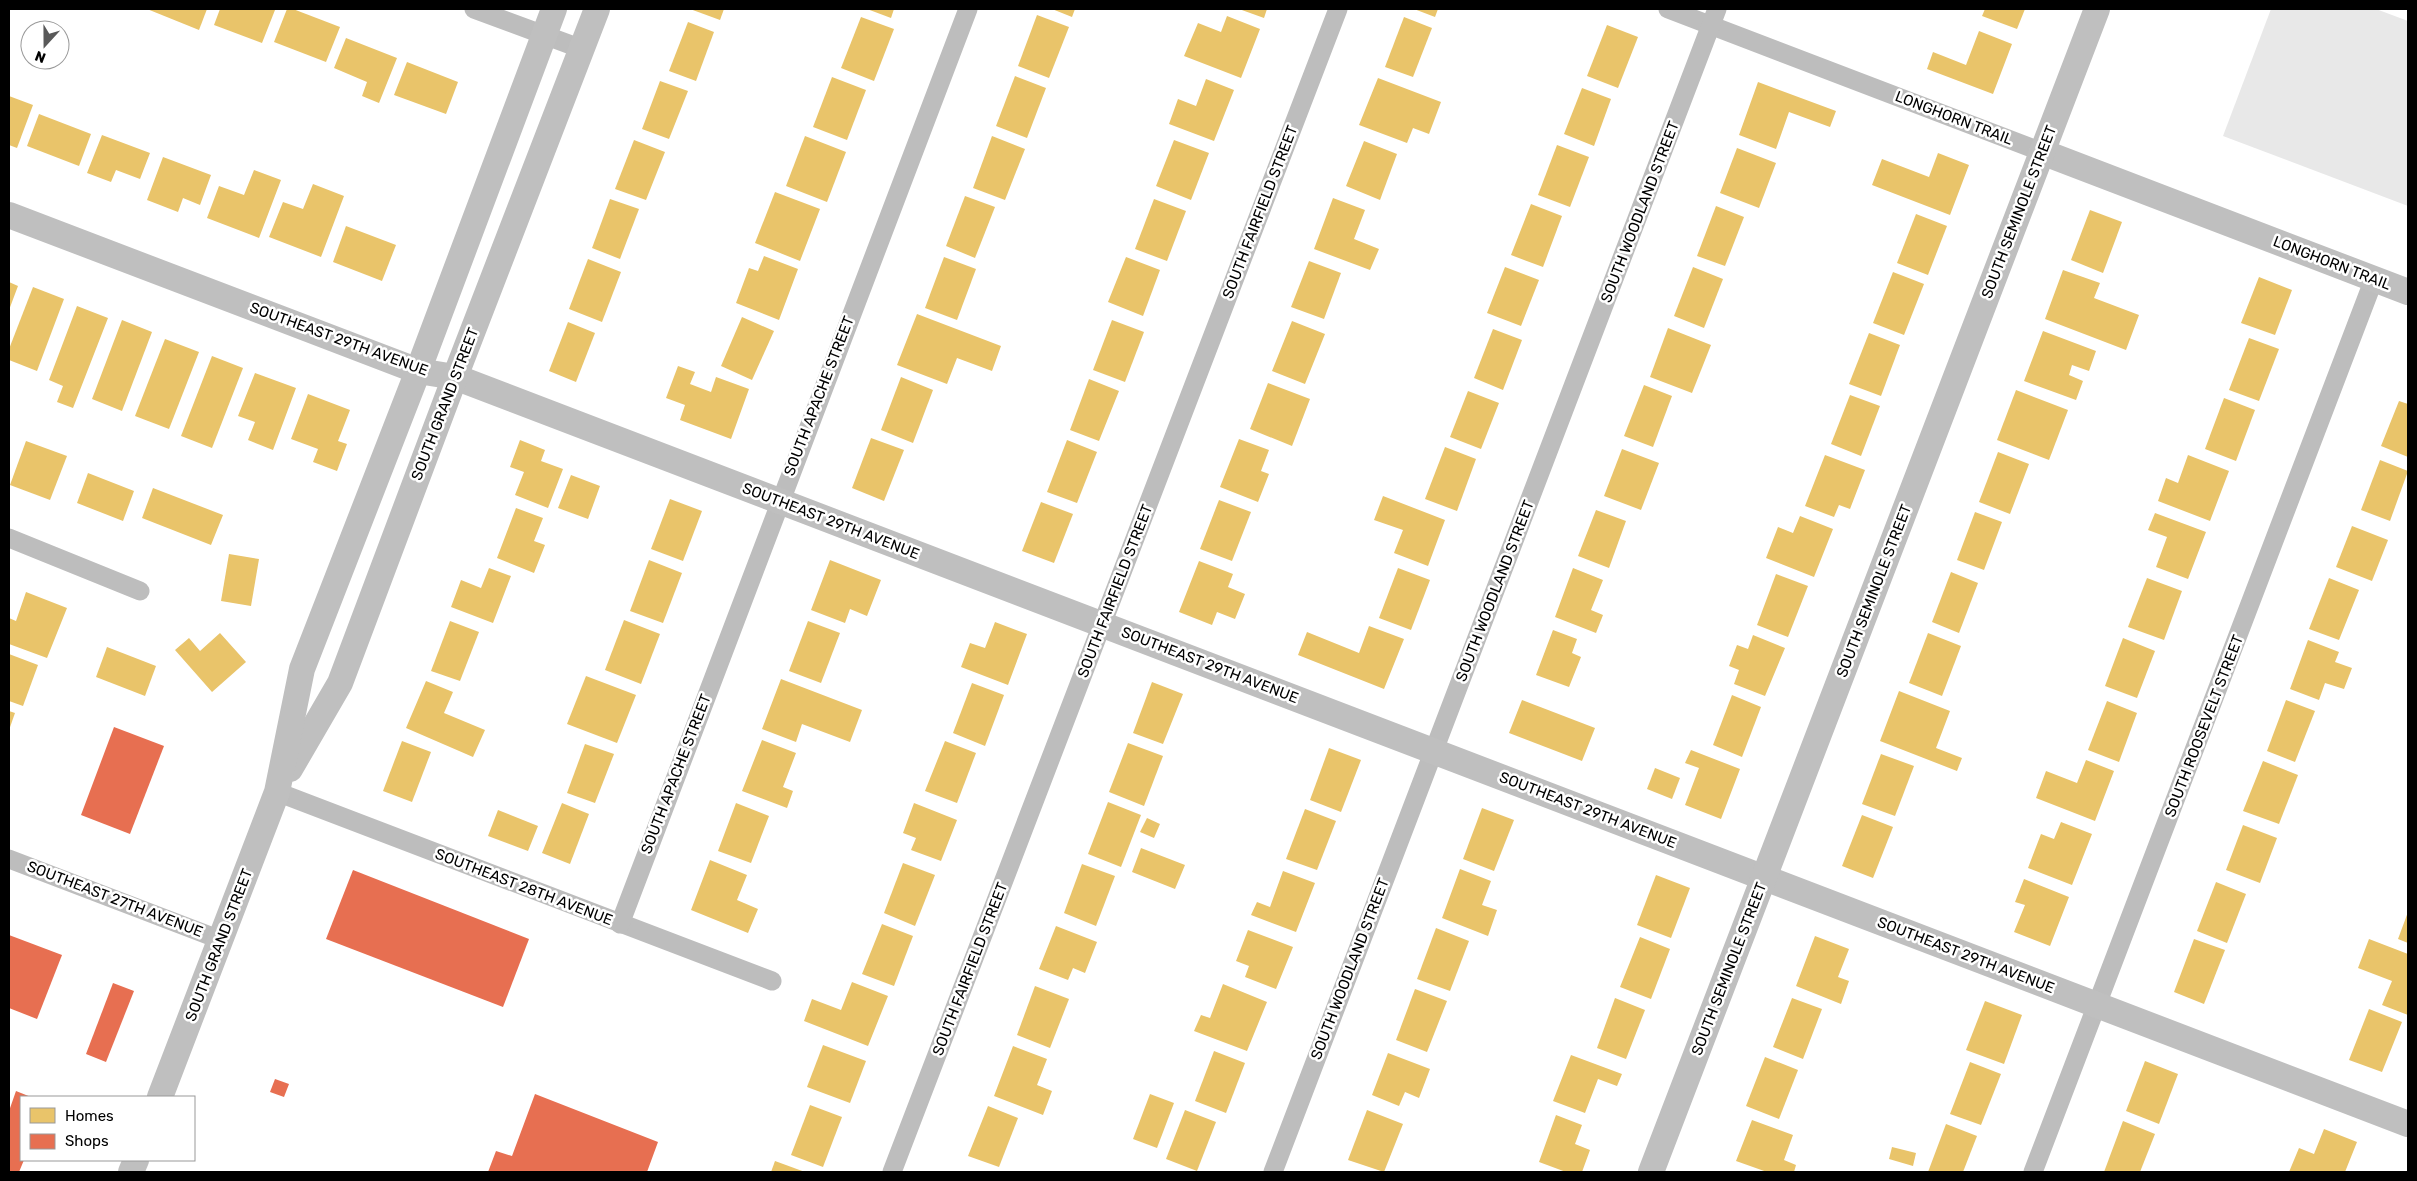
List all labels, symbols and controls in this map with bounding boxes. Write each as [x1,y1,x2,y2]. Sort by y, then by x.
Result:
north arrow [20,20,70,70]
text: N [33,47,48,66]
street label: LONGHORN TRAIL [1893,87,2016,149]
street label: SOUTH WOODLAND STREET [1597,118,1683,305]
street label: SOUTH FAIRFIELD STREET [1219,123,1302,301]
street label: SOUTH SEMINOLE STREET [1978,123,2060,301]
street label: LONGHORN TRAIL [2271,232,2394,294]
street label: SOUTHEAST 29TH AVENUE [247,298,431,380]
street label: SOUTH APACHE STREET [780,313,858,478]
street label: SOUTH GRAND STREET [408,325,483,483]
street label: SOUTHEAST 29TH AVENUE [740,479,922,563]
street label: SOUTH WOODLAND STREET [1452,497,1538,684]
street label: SOUTH FAIRFIELD STREET [1074,502,1157,680]
street label: SOUTH SEMINOLE STREET [1833,502,1915,680]
street label: SOUTHEAST 29TH AVENUE [1119,623,1301,707]
street label: SOUTH ROOSEVELT STREET [2161,632,2247,820]
street label: SOUTH APACHE STREET [637,691,715,856]
street label: SOUTHEAST 29TH AVENUE [1497,768,1679,852]
street label: SOUTHEAST 28TH AVENUE [433,845,615,929]
street label: SOUTHEAST 27TH AVENUE [24,857,206,941]
street label: SOUTH GRAND STREET [182,866,257,1024]
street label: SOUTH WOODLAND STREET [1307,875,1393,1062]
street label: SOUTH FAIRFIELD STREET [929,880,1012,1058]
street label: SOUTH SEMINOLE STREET [1688,880,1770,1058]
street label: SOUTHEAST 29TH AVENUE [1875,913,2057,997]
legend [20,1096,195,1161]
text: Homes [65,1107,114,1125]
text: Shops [65,1132,109,1150]

